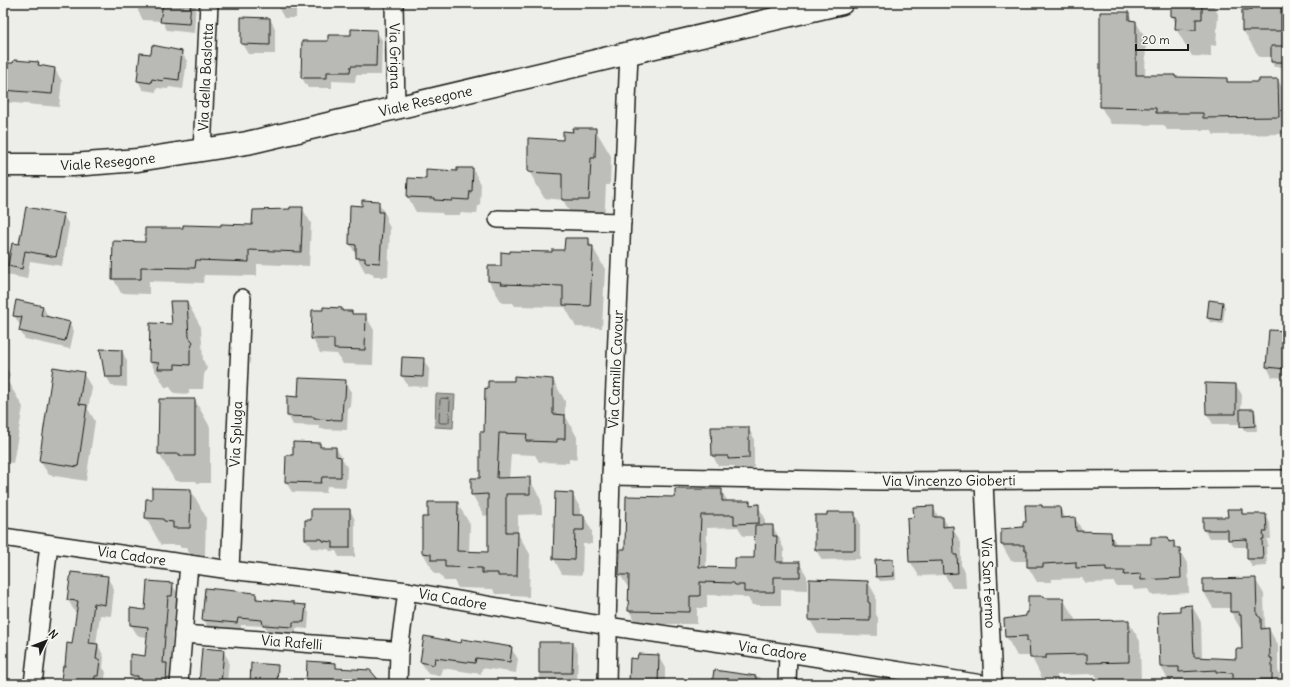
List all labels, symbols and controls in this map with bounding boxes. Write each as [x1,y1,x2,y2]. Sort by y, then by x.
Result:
street label: Via della Baslotta [194,22,217,132]
street label: Via Grigna [385,23,405,89]
scale bar [1136,26,1188,52]
text: 20 m [1142,32,1170,47]
street label: Viale Resegone [377,81,474,121]
street label: Viale Resegone [60,148,157,174]
street label: Via Camillo Cavour [604,309,627,429]
street label: Via Spluga [226,401,246,468]
street label: Via Vincenzo Gioberti [882,471,1016,490]
street label: Via San Fermo [977,537,1000,629]
street label: Via Cadore [96,542,167,570]
street label: Via Cadore [417,584,488,614]
north arrow [26,621,66,661]
text: N [46,627,61,642]
street label: Via Rafelli [260,631,323,654]
street label: Via Cadore [737,637,808,665]

